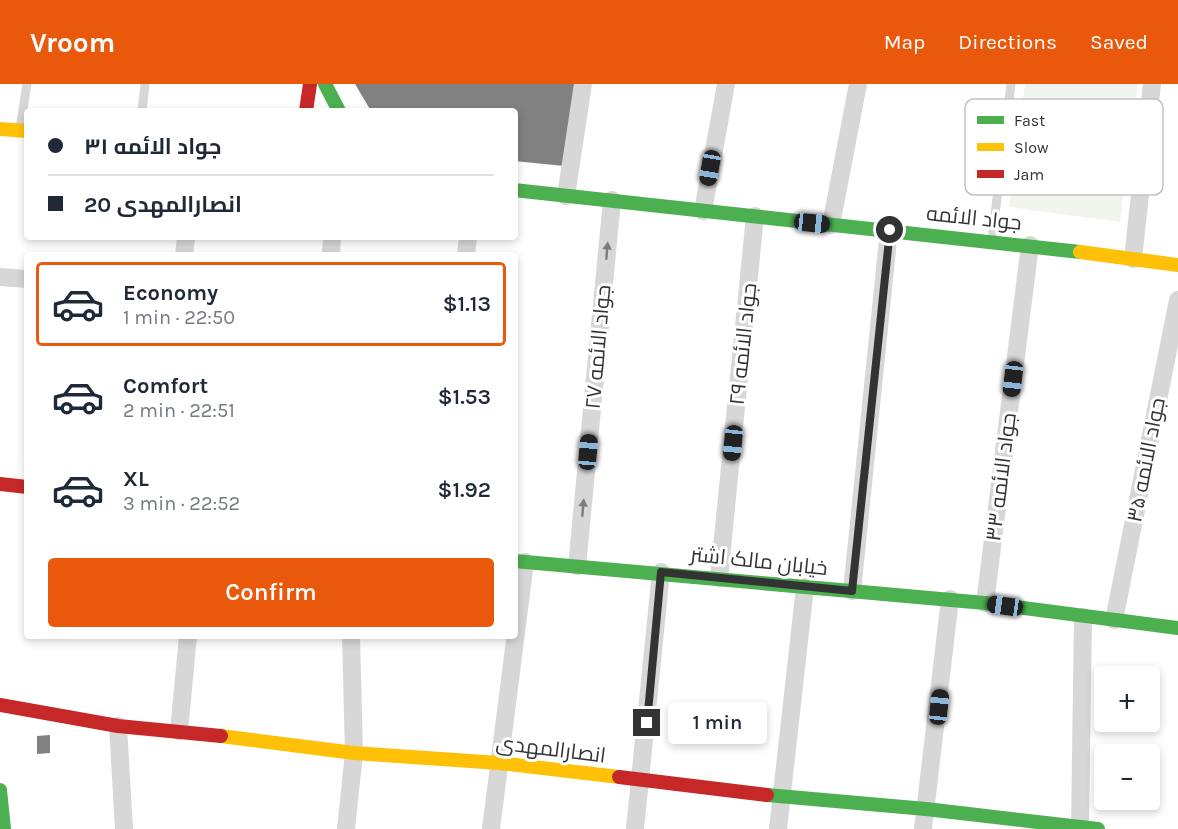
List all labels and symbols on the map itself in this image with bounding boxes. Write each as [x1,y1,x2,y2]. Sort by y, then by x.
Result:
legend [965,99,1163,195]
text: Fast [1014,111,1045,130]
text: Slow [1014,138,1049,157]
car [698,149,722,187]
text: Jam [1014,165,1044,184]
street label: جواد الائمه [925,201,1023,235]
car [793,212,831,234]
route start [876,216,903,243]
one-way arrow [602,241,612,260]
street label: جواد الائمه ۲۹ [725,282,761,406]
street label: جواد الائمه ۲۷ [581,284,615,410]
car [1002,360,1024,398]
street label: جواد الائمه ۳۵ [1122,396,1170,524]
street label: جواد الائمه ۳۳ [981,411,1021,543]
car [722,424,744,462]
car [577,433,599,471]
one-way arrow [578,498,588,517]
street label: خیابان مالک اشتر [688,542,829,581]
car [986,595,1024,617]
car [928,688,950,726]
callout: 1 min [668,702,767,744]
route end [633,709,660,736]
street label: انصارالمهدی [495,730,607,769]

